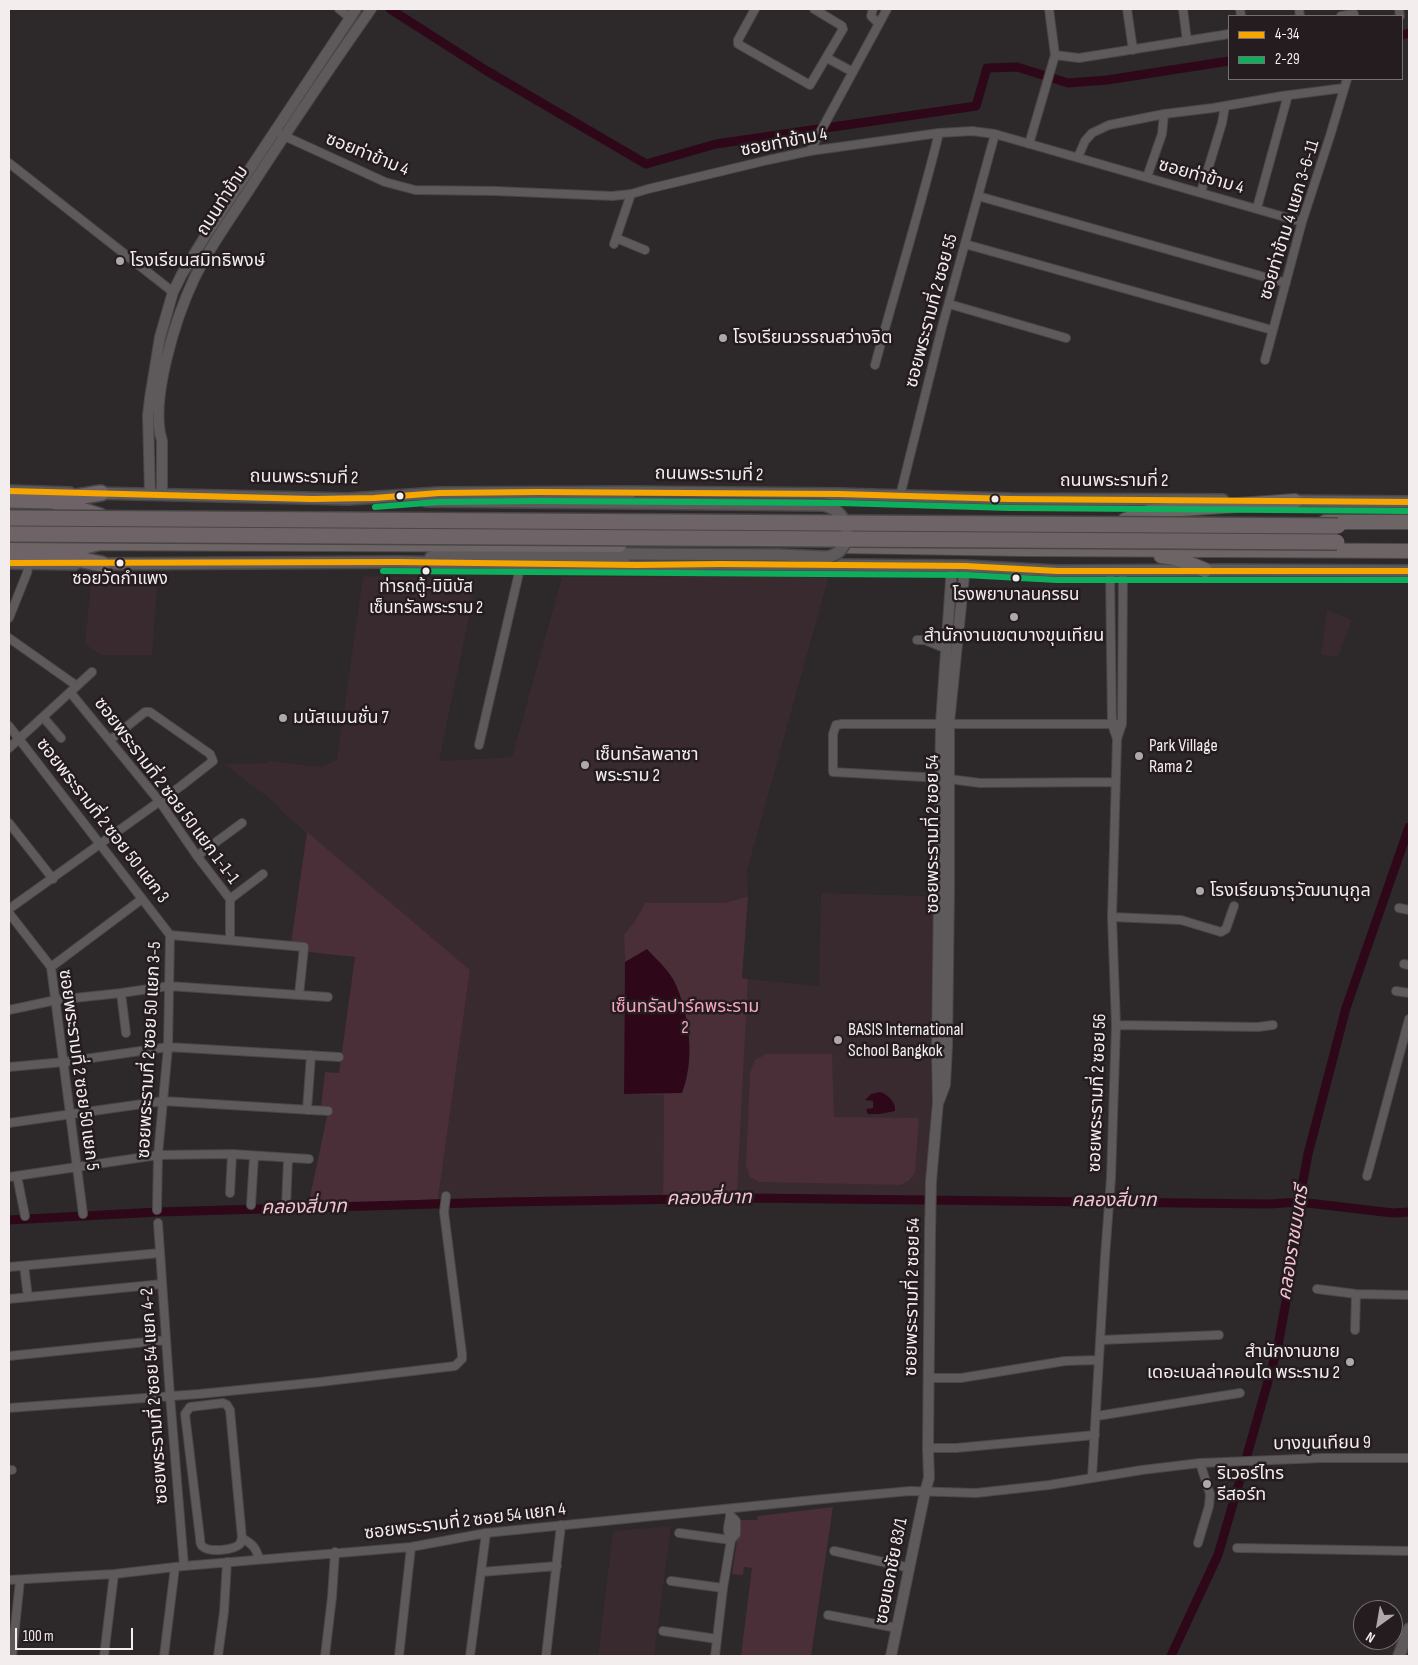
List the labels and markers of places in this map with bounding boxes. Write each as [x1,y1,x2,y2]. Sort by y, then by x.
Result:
place label: โรงเรียนสมิทธิพงษ์ [130,250,265,272]
marker: โรงเรียนสมิทธิพงษ์ [114,255,126,267]
place label: โรงเรียนวรรณสว่างจิต [733,327,892,349]
marker: โรงเรียนวรรณสว่างจิต [717,332,729,344]
unlabelled marker [395,491,405,501]
unlabelled marker [990,494,1000,504]
marker: ซอยวัดกำแพง [115,558,125,568]
marker: ท่ารถตู้-มินิบัส เซ็นทรัลพระราม 2 [421,566,431,576]
place label: ซอยวัดกำแพง [72,570,168,590]
marker: โรงพยาบาลนครธน [1011,573,1021,583]
place label: ท่ารถตู้-มินิบัส เซ็นทรัลพระราม 2 [369,578,483,618]
place label: โรงพยาบาลนครธน [952,586,1080,606]
marker: สำนักงานเขตบางขุนเทียน [1008,611,1020,623]
place label: สำนักงานเขตบางขุนเทียน [924,625,1104,647]
place label: มนัสแมนชั่น 7 [293,707,389,729]
marker: มนัสแมนชั่น 7 [277,712,289,724]
place label: Park Village Rama 2 [1149,735,1218,778]
place label: เซ็นทรัลพลาซา พระราม 2 [595,744,699,786]
marker: Park Village Rama 2 [1133,750,1145,762]
marker: เซ็นทรัลพลาซา พระราม 2 [579,759,591,771]
place label: โรงเรียนจารุวัฒนานุกูล [1210,880,1371,902]
marker: โรงเรียนจารุวัฒนานุกูล [1194,885,1206,897]
place label: BASIS International School Bangkok [848,1019,964,1062]
marker: BASIS International School Bangkok [832,1034,844,1046]
place label: สำนักงานขาย เดอะเบลล่าคอนโด พระราม 2 [1147,1341,1340,1384]
marker: สำนักงานขาย เดอะเบลล่าคอนโด พระราม 2 [1344,1356,1356,1368]
place label: ริเวอร์ไทร รีสอร์ท [1217,1463,1284,1506]
marker: ริเวอร์ไทร รีสอร์ท [1201,1478,1213,1490]

